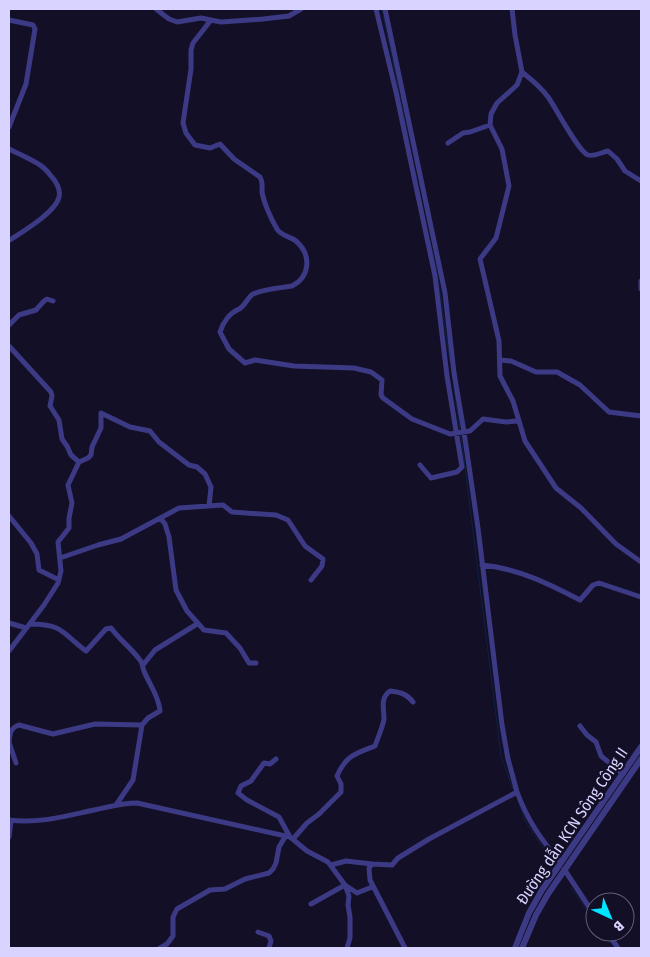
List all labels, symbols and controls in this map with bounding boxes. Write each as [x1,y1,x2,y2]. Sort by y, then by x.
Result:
street label: Đường dẫn KCN Sông Công II [512,744,632,908]
north arrow [585,892,635,942]
text: B [610,917,627,935]

